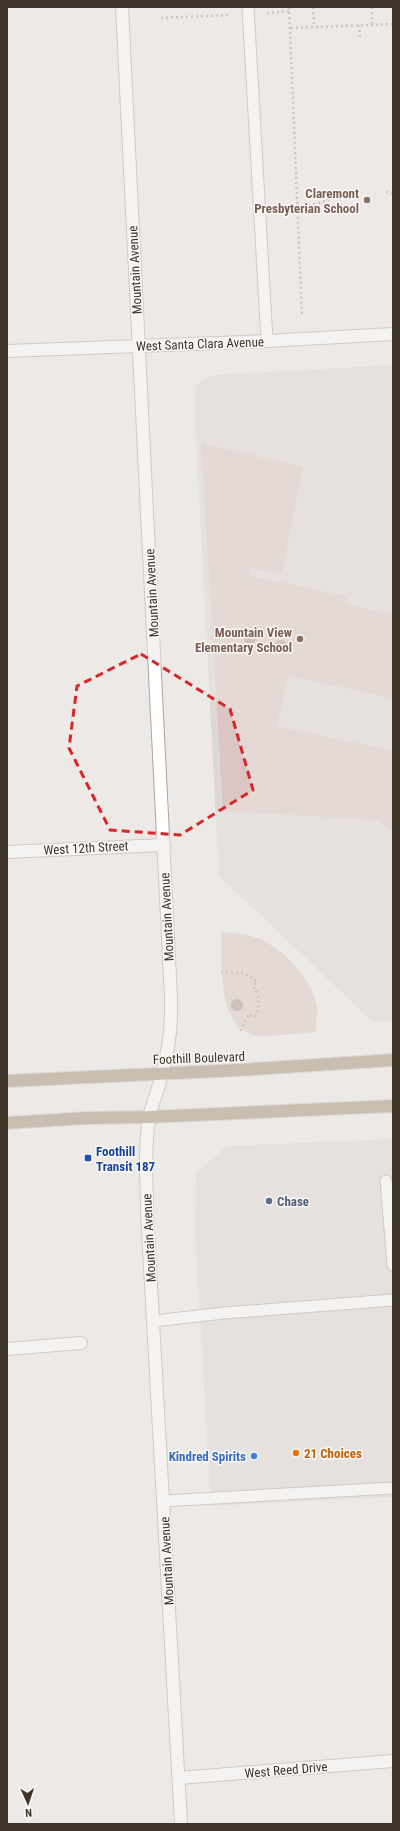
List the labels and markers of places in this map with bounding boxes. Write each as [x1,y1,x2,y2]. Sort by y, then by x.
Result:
place label: Claremont Presbyterian School [254,186,359,216]
marker: Claremont Presbyterian School [362,195,372,205]
place label: Mountain View Elementary School [195,625,292,655]
marker: Mountain View Elementary School [295,634,305,644]
place label: Foothill Transit 187 [96,1144,156,1174]
marker: Foothill Transit 187 [83,1153,93,1163]
place label: Chase [277,1194,309,1209]
marker: Chase [264,1196,274,1206]
place label: 21 Choices [304,1446,362,1461]
marker: 21 Choices [291,1448,301,1458]
place label: Kindred Spirits [169,1449,246,1464]
marker: Kindred Spirits [249,1451,259,1461]

